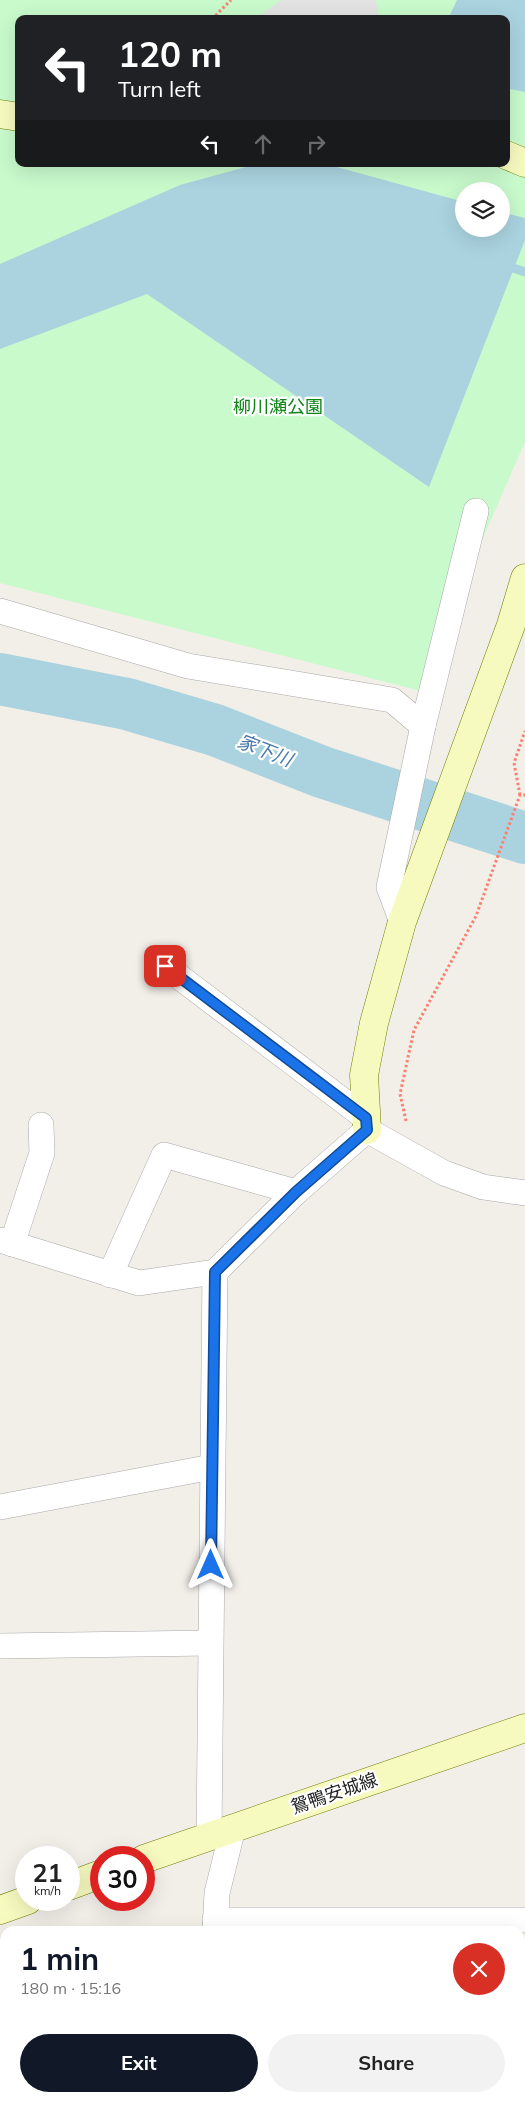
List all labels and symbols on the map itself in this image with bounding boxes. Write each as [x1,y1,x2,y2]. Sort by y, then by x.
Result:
park label: 柳川瀬公園 [233,395,323,418]
water label: 家下川 [234,729,298,772]
pin [144,945,186,987]
position arrow [184,1538,236,1590]
street label: 鴛鴨安城線 [288,1767,380,1819]
speed limit sign: 30 [90,1846,155,1911]

